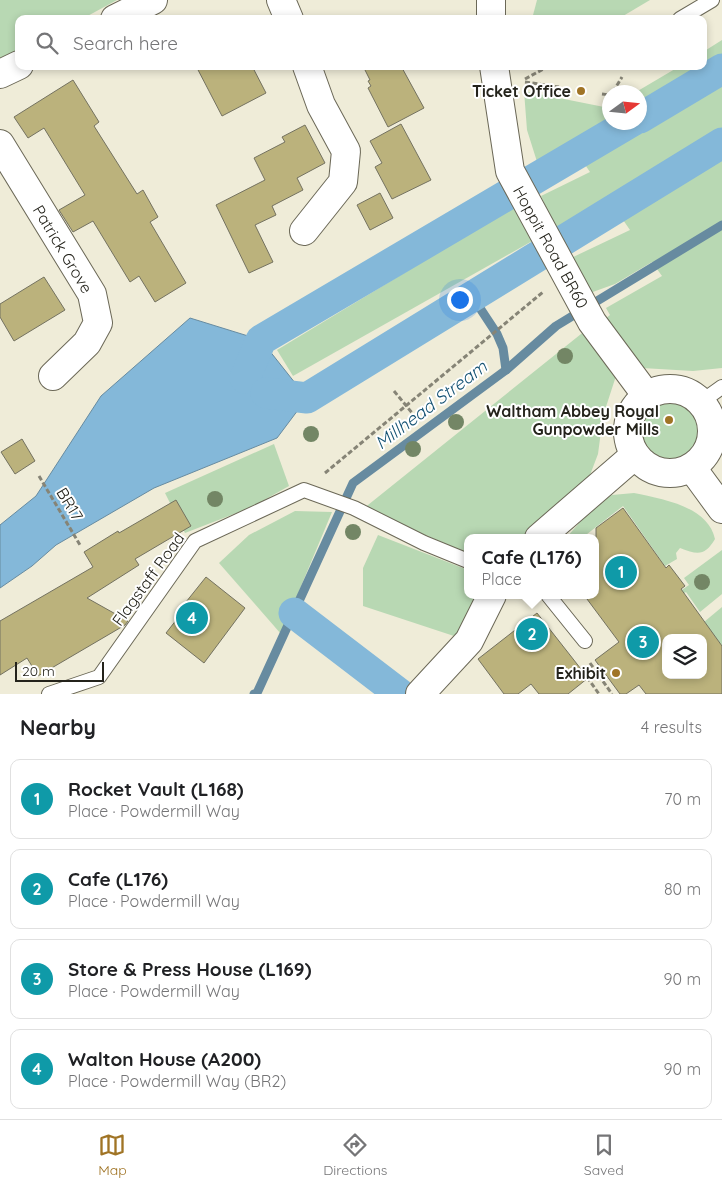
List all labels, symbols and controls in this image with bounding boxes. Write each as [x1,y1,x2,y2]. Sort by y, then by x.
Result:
search box [15,15,707,70]
icon: search [33,29,61,57]
text: Search here [73,31,178,55]
place label: Ticket Office [472,81,571,101]
marker: Ticket Office [575,85,587,97]
north arrow [602,85,647,130]
street label: Hoppit Road BR60 [509,182,593,312]
street label: Patrick Grove [29,201,97,297]
your location [447,287,473,313]
water label: Millhead Stream [370,355,492,454]
place label: Waltham Abbey Royal Gunpowder Mills [486,401,659,439]
marker: Waltham Abbey Royal Gunpowder Mills [663,414,675,426]
street label: BR17 [52,484,88,524]
street label: Flagstaff Road [107,528,189,630]
popup [464,534,599,599]
text: Cafe (L176) [481,545,582,569]
pin: 1 [605,553,637,591]
text: Place [481,569,522,589]
pin: 4 [176,599,208,637]
pin: 2 [516,615,548,653]
pin: 3 [627,623,659,661]
map controls [662,634,707,679]
button: layers [662,634,707,679]
scale bar [15,659,104,682]
text: 20 m [22,662,55,680]
place label: Exhibit [556,663,606,683]
marker: Exhibit [610,667,622,679]
text: Nearby [20,714,96,740]
text: 4 results [641,717,702,737]
text: Rocket Vault (L168) [68,777,244,801]
text: 1 [34,789,40,809]
text: 70 m [664,789,701,809]
text: Place · Powdermill Way [68,801,240,821]
text: Cafe (L176) [68,867,168,891]
text: 2 [32,879,42,899]
text: 80 m [664,879,701,899]
text: Place · Powdermill Way [68,891,240,911]
text: Store & Press House (L169) [68,957,311,981]
text: 3 [33,969,41,989]
text: 90 m [664,969,701,989]
text: Place · Powdermill Way [68,981,240,1001]
text: Walton House (A200) [68,1047,261,1071]
text: 4 [32,1059,42,1079]
text: 90 m [664,1059,701,1079]
text: Place · Powdermill Way (BR2) [68,1071,286,1091]
tab: Map [98,1131,127,1179]
tab: Directions [323,1131,387,1179]
tab: Saved [584,1131,624,1179]

